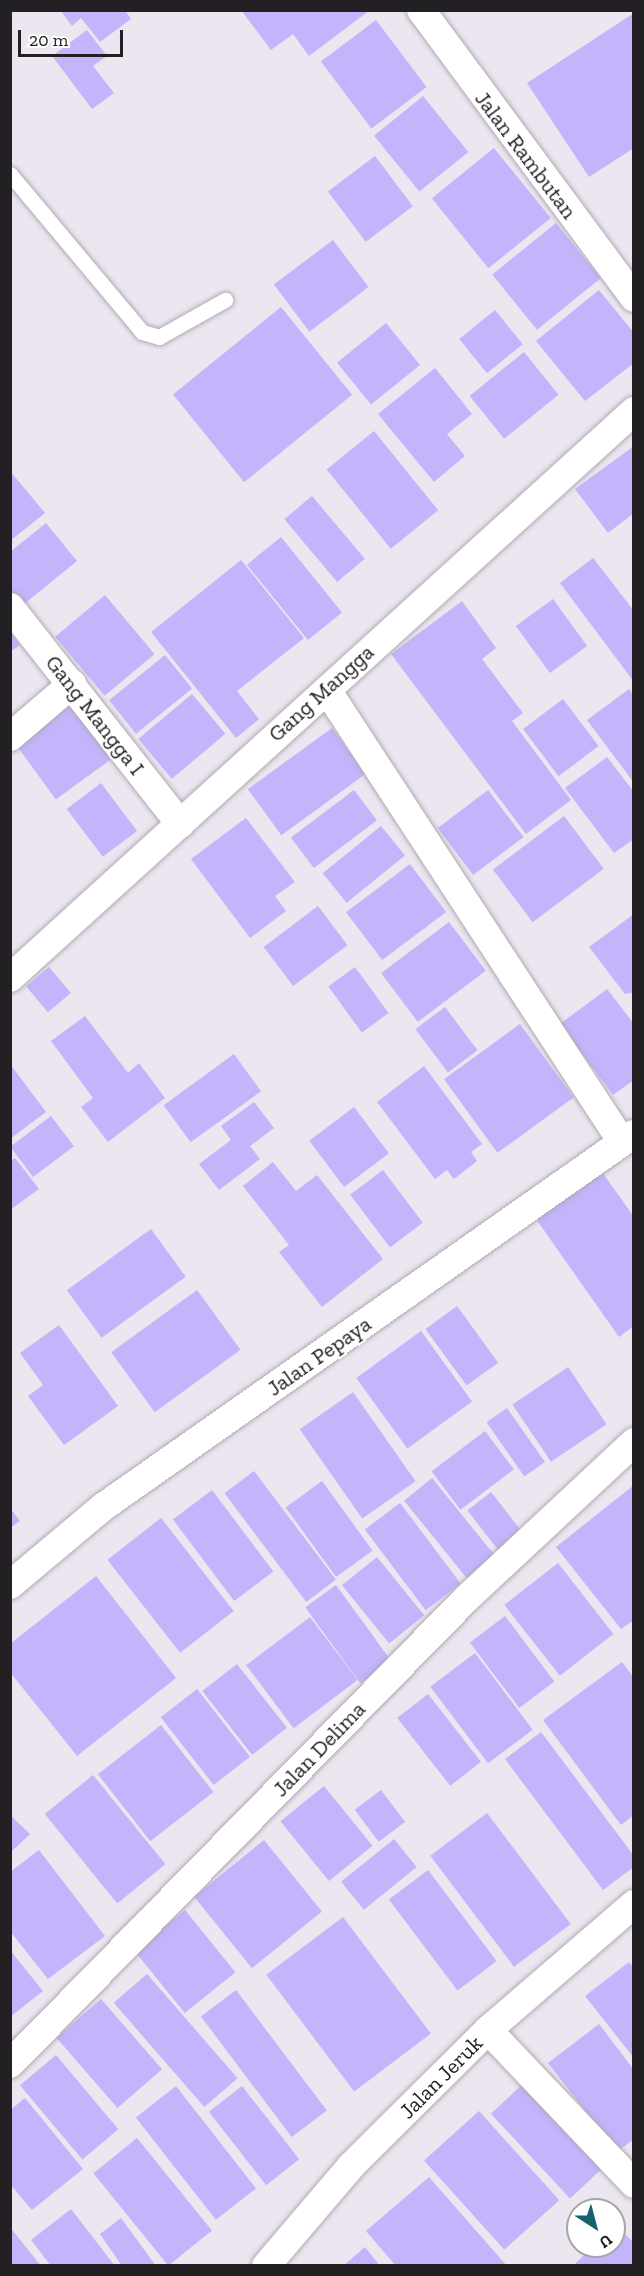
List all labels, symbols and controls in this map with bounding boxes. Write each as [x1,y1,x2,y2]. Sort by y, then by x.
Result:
scale bar [21,18,126,56]
text: 20 m [29,29,68,51]
street label: Jalan Rambutan [469,86,583,224]
street label: Gang Mangga [263,639,379,747]
street label: Gang Mangga I [40,650,150,780]
street label: Jalan Pepaya [262,1311,376,1401]
street label: Jalan Delima [267,1696,371,1802]
street label: Jalan Jeruk [394,2030,488,2124]
north arrow [566,2198,626,2258]
text: U [595,2230,616,2252]

